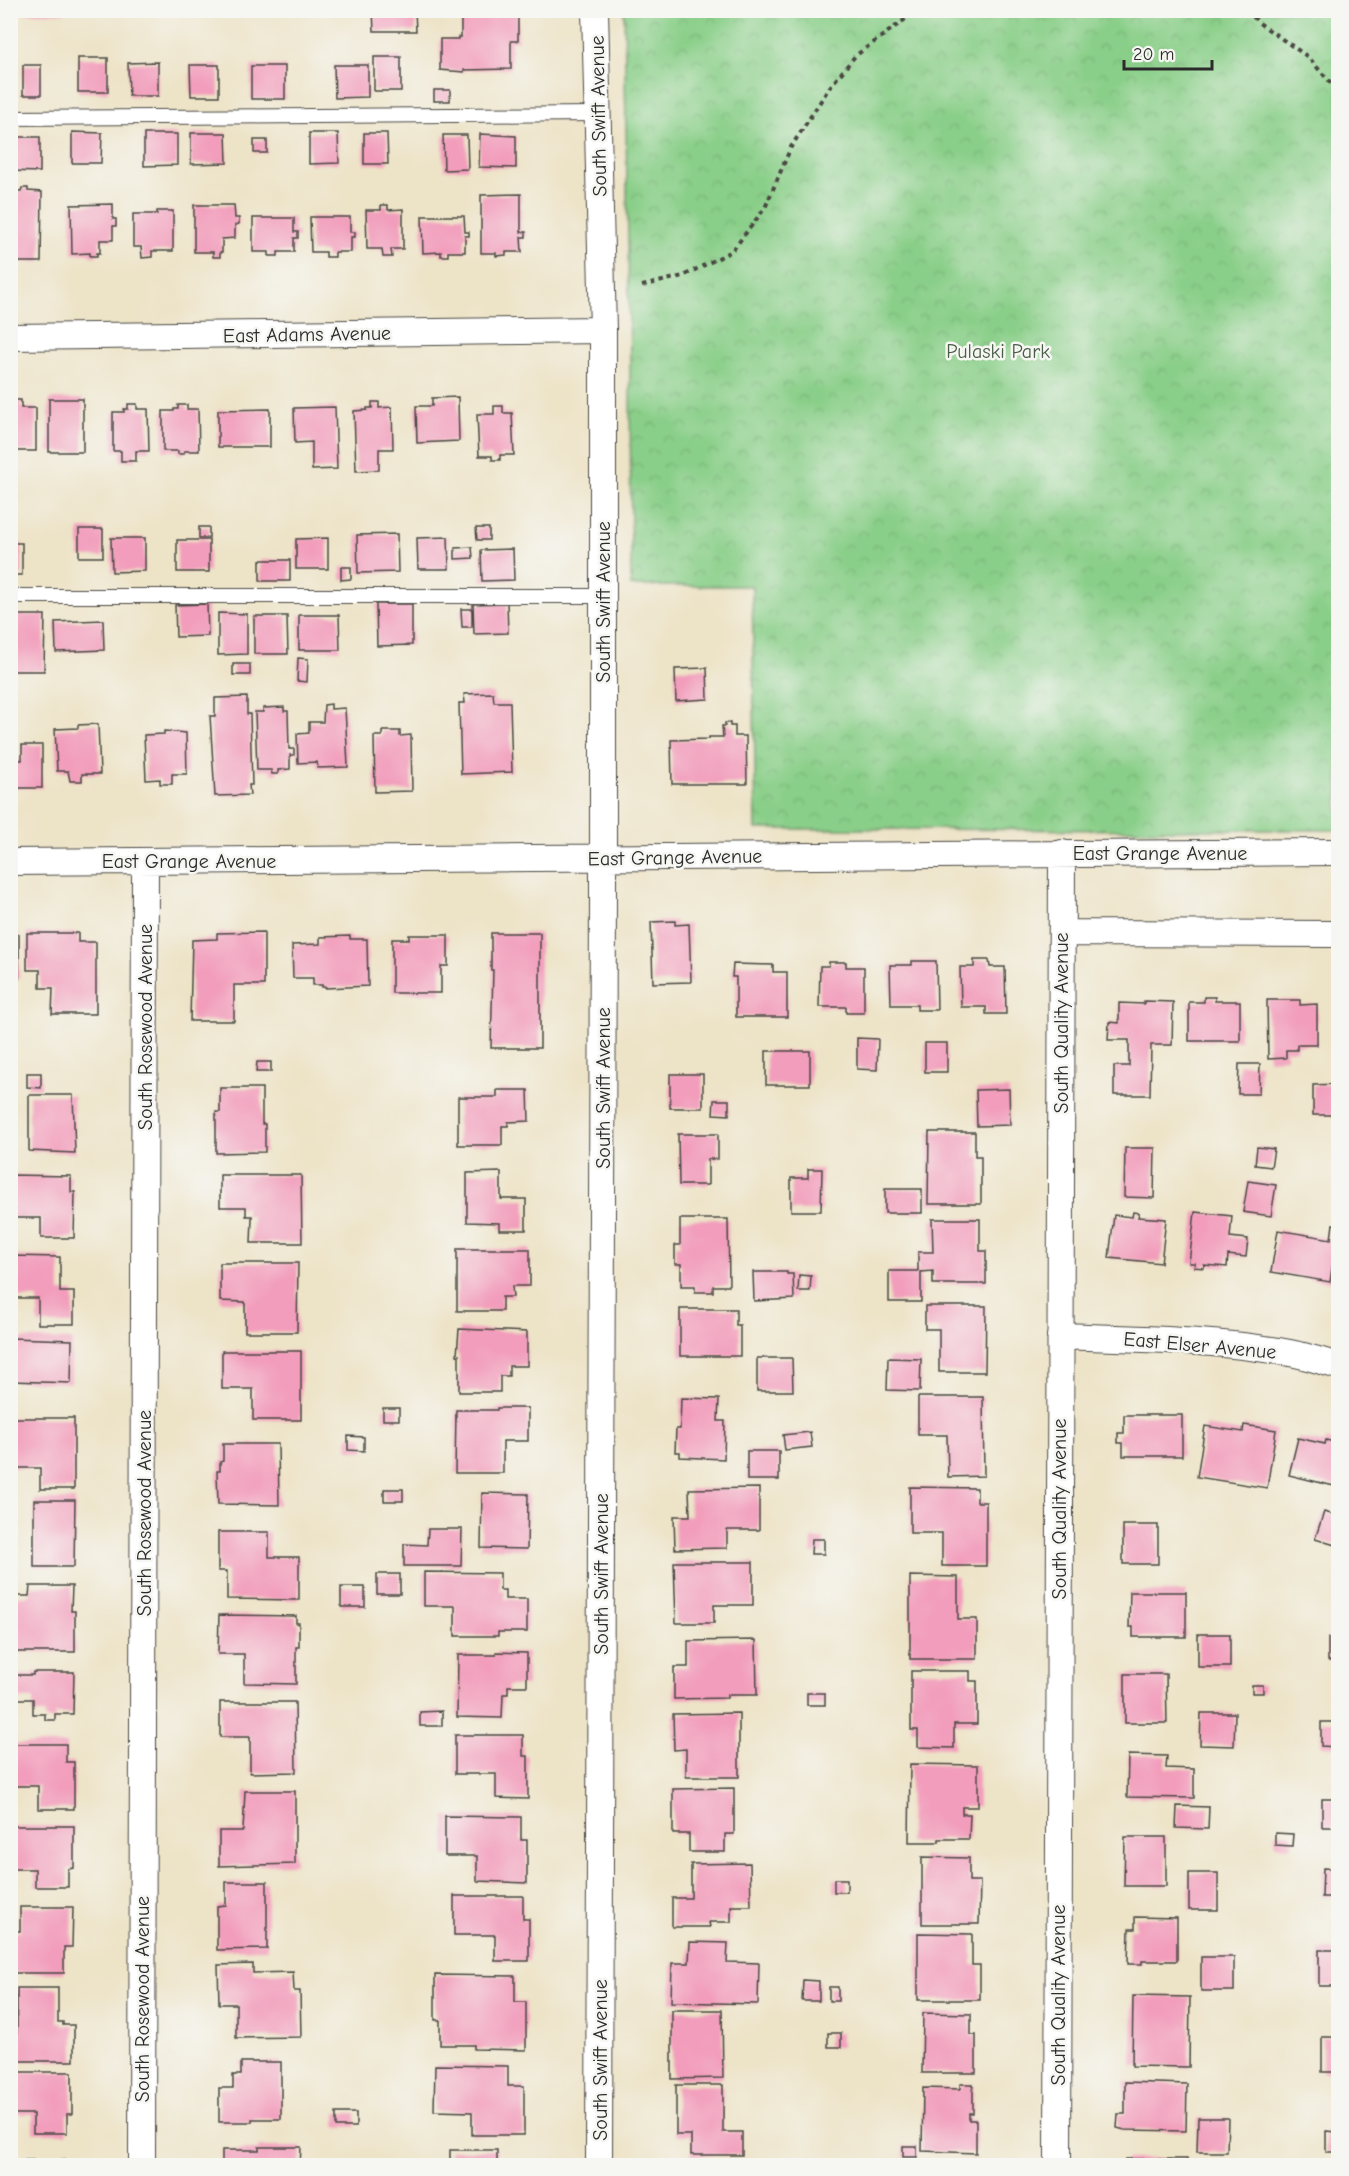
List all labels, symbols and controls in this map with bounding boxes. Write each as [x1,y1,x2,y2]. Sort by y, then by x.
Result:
scale bar [1124,33,1212,71]
street label: South Swift Avenue [586,35,611,197]
text: 20 m [1133,44,1174,65]
street label: East Adams Avenue [223,322,391,347]
park label: Pulaski Park [946,340,1050,363]
street label: South Swift Avenue [592,521,615,683]
street label: East Grange Avenue [1073,842,1247,865]
street label: East Grange Avenue [588,844,762,871]
street label: East Grange Avenue [102,850,276,873]
street label: South Rosewood Avenue [134,924,157,1130]
street label: South Quality Avenue [1050,933,1073,1113]
street label: South Swift Avenue [592,1007,615,1169]
street label: East Elser Avenue [1123,1327,1277,1364]
street label: South Rosewood Avenue [133,1410,156,1616]
street label: South Quality Avenue [1048,1419,1071,1599]
street label: South Swift Avenue [590,1493,613,1655]
street label: South Rosewood Avenue [131,1896,154,2102]
street label: South Quality Avenue [1047,1905,1070,2085]
street label: South Swift Avenue [589,1979,612,2141]

